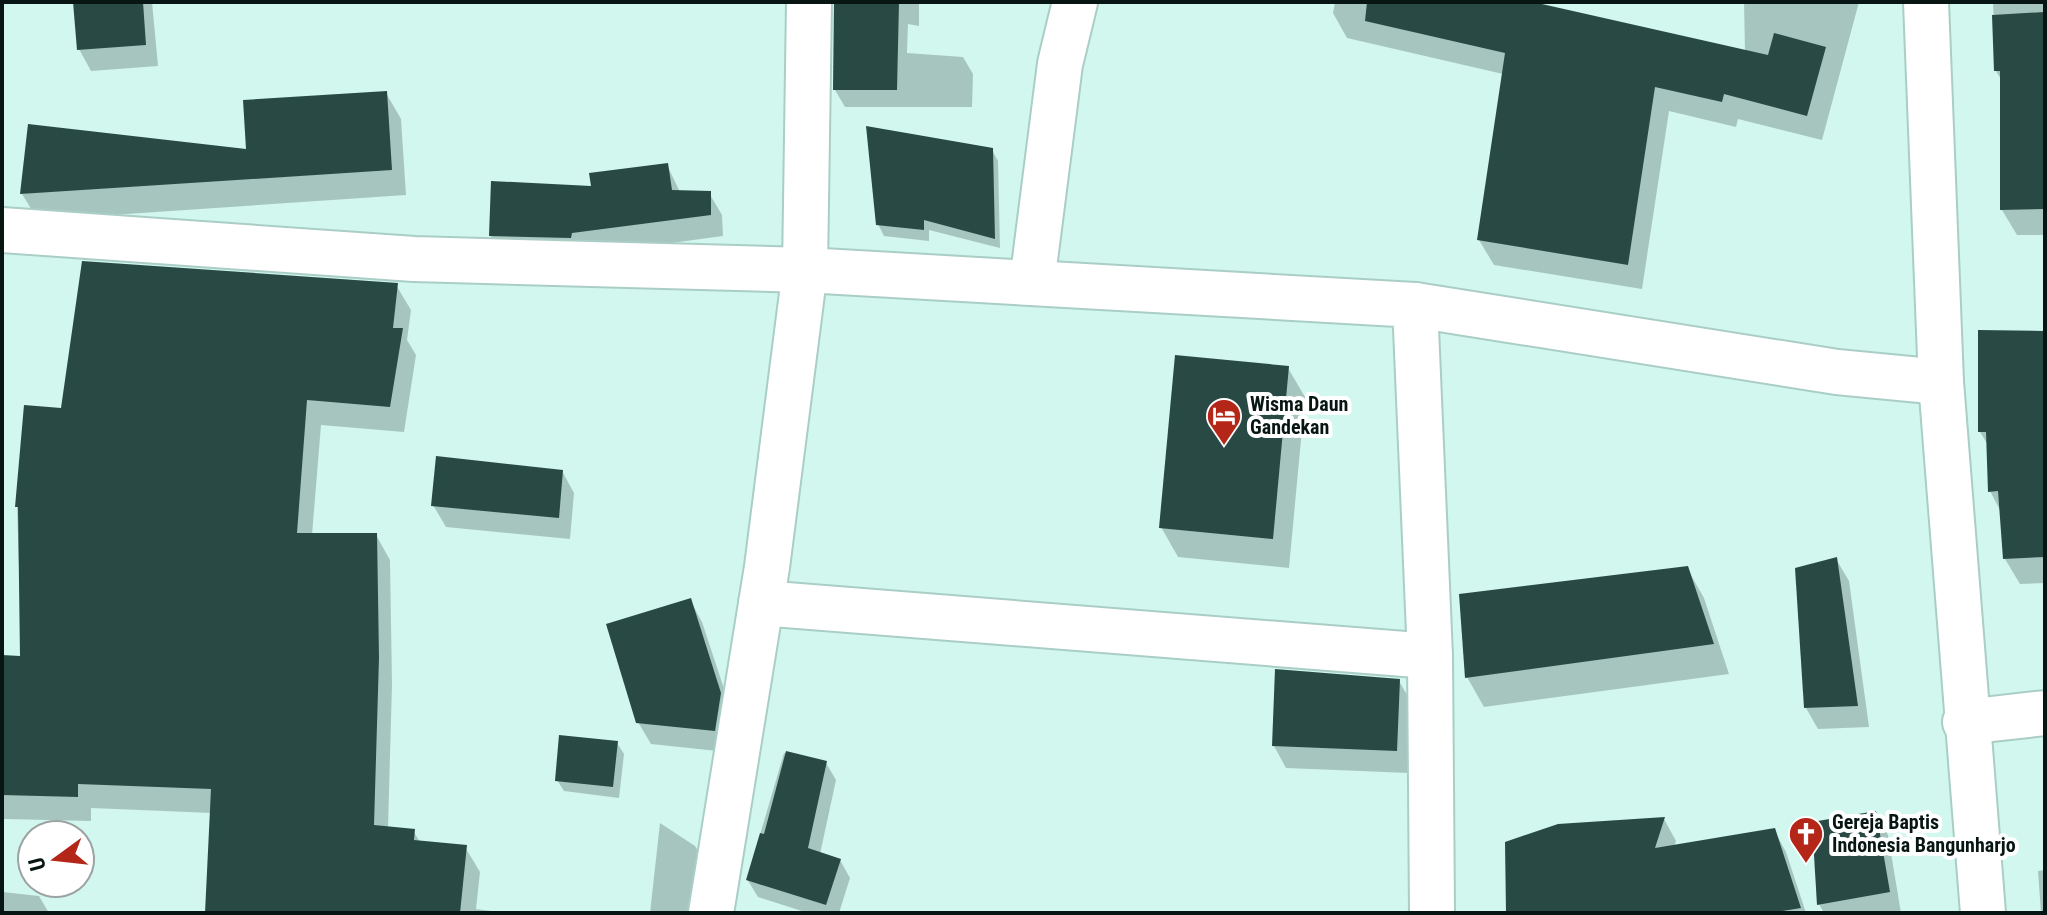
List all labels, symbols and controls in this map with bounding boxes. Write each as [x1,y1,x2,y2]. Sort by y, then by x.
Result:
place label: Wisma Daun Gandekan [1250,392,1348,439]
hotel icon: Wisma Daun Gandekan [1205,397,1243,447]
place label: Gereja Baptis Indonesia Bangunharjo [1832,810,2016,857]
church icon: Gereja Baptis Indonesia Bangunharjo [1787,815,1825,865]
north arrow [16,819,96,899]
text: U [23,855,51,873]

